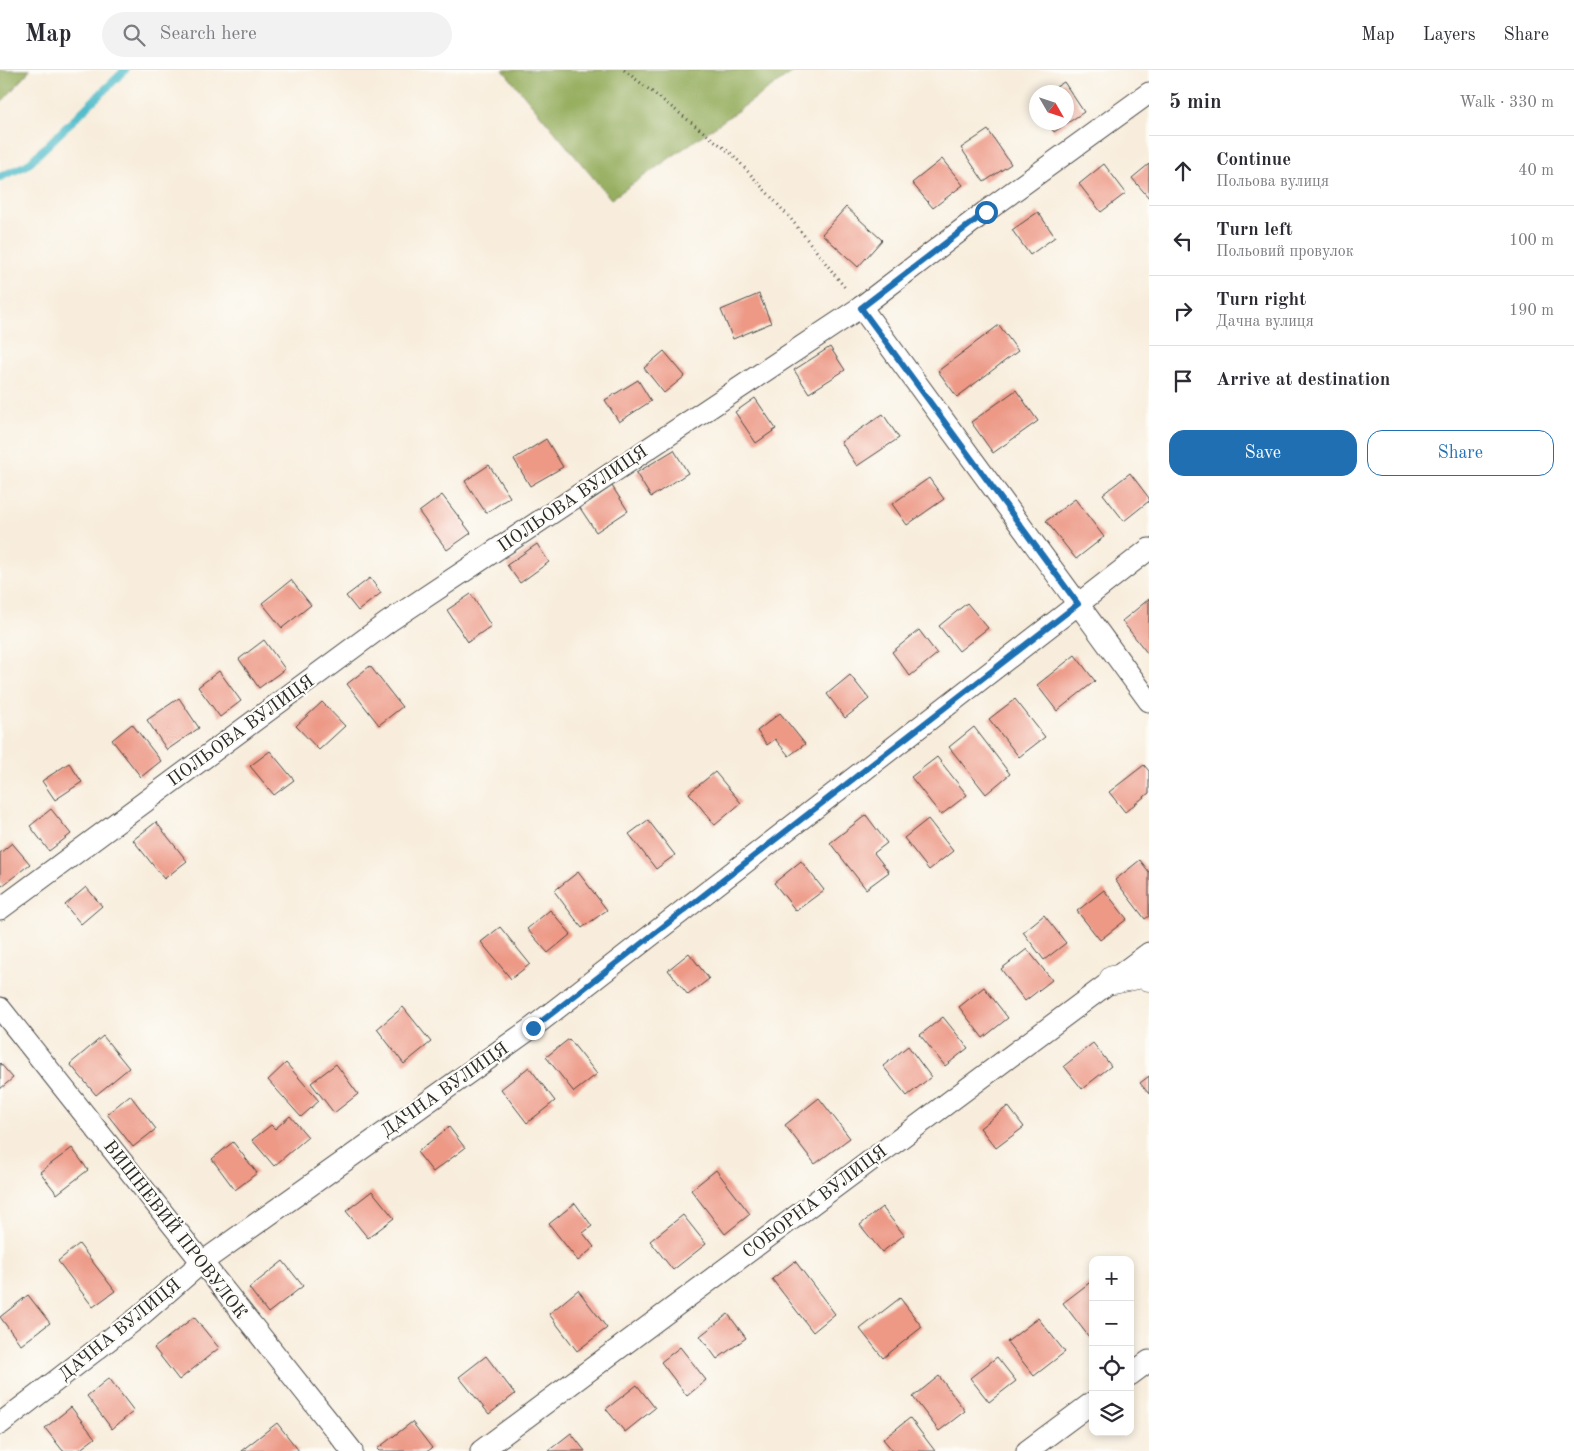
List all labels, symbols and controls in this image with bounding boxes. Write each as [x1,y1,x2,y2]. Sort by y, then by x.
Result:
search box [102,12,452,57]
icon: search [120,21,148,49]
text: Map [25,23,72,47]
text: Search here [160,25,257,44]
text: Map [1361,26,1395,44]
text: Layers [1423,26,1475,44]
text: Share [1503,26,1549,44]
north arrow [1029,85,1074,130]
text: 5 min [1169,92,1222,113]
text: Walk · 330 m [1459,95,1554,111]
text: Continue [1216,151,1291,170]
icon: ahead [1169,157,1197,185]
text: 40 m [1518,163,1554,179]
text: Польова вулиця [1216,174,1329,190]
route start [975,201,998,224]
text: Turn left [1216,221,1293,240]
icon: left [1169,227,1197,255]
text: 100 m [1509,233,1554,249]
text: Польовий провулок [1216,244,1354,260]
text: Turn right [1216,291,1306,310]
icon: right [1169,297,1197,325]
text: 190 m [1509,303,1554,319]
text: Дачна вулиця [1216,314,1314,330]
icon: arrive [1169,367,1197,395]
text: Arrive at destination [1216,371,1390,390]
button: Save [1169,430,1357,476]
button: Share [1367,430,1554,476]
street label: ПОЛЬОВА ВУЛИЦЯ [495,442,651,556]
street label: ПОЛЬОВА ВУЛИЦЯ [164,672,318,790]
route end [522,1017,545,1040]
street label: ДАЧНА ВУЛИЦЯ [378,1039,512,1141]
street label: ВИШНЕВИЙ ПРОВУЛОК [100,1135,253,1323]
street label: СОБОРНА ВУЛИЦЯ [740,1142,890,1262]
map controls [1089,1256,1134,1436]
button: + [1089,1256,1134,1301]
street label: ДАЧНА ВУЛИЦЯ [56,1276,184,1384]
button: − [1089,1301,1134,1346]
button: locate [1089,1346,1134,1391]
button: layers [1089,1391,1134,1436]

